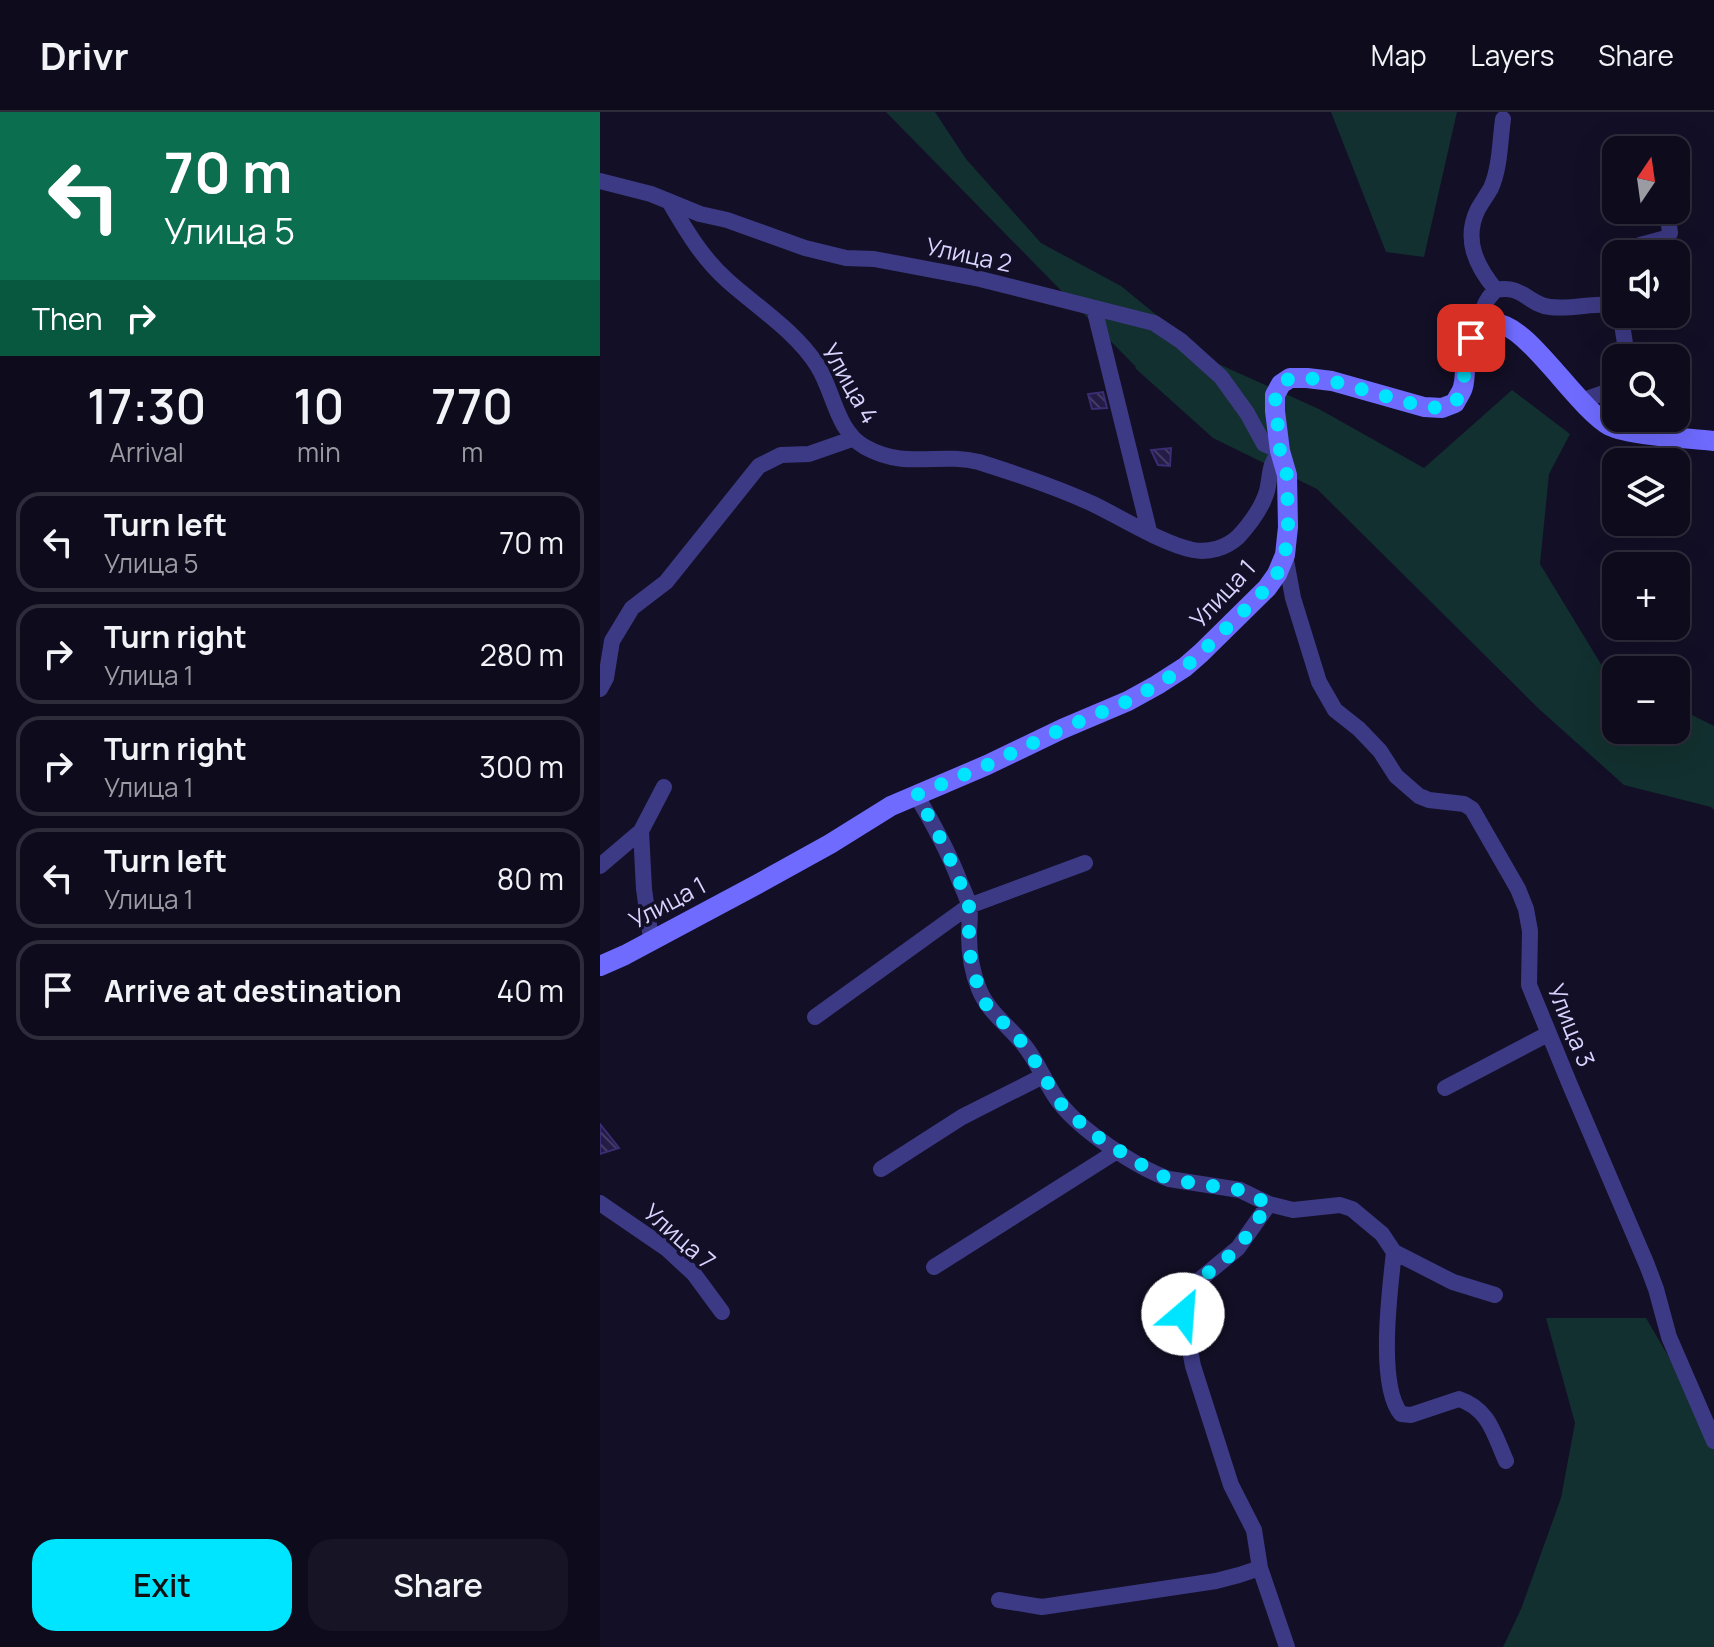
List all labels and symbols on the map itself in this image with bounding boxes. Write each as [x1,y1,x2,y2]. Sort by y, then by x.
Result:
north arrow [1602,136,1690,224]
street label: Улица 2 [923,229,1015,279]
pin [1437,304,1505,372]
street label: Улица 4 [815,337,887,429]
street label: Улица 1 [1182,551,1262,635]
street label: Улица 1 [623,868,711,936]
street label: Улица 3 [1540,979,1604,1071]
street label: Улица 7 [637,1195,723,1277]
position arrow [1141,1272,1225,1356]

